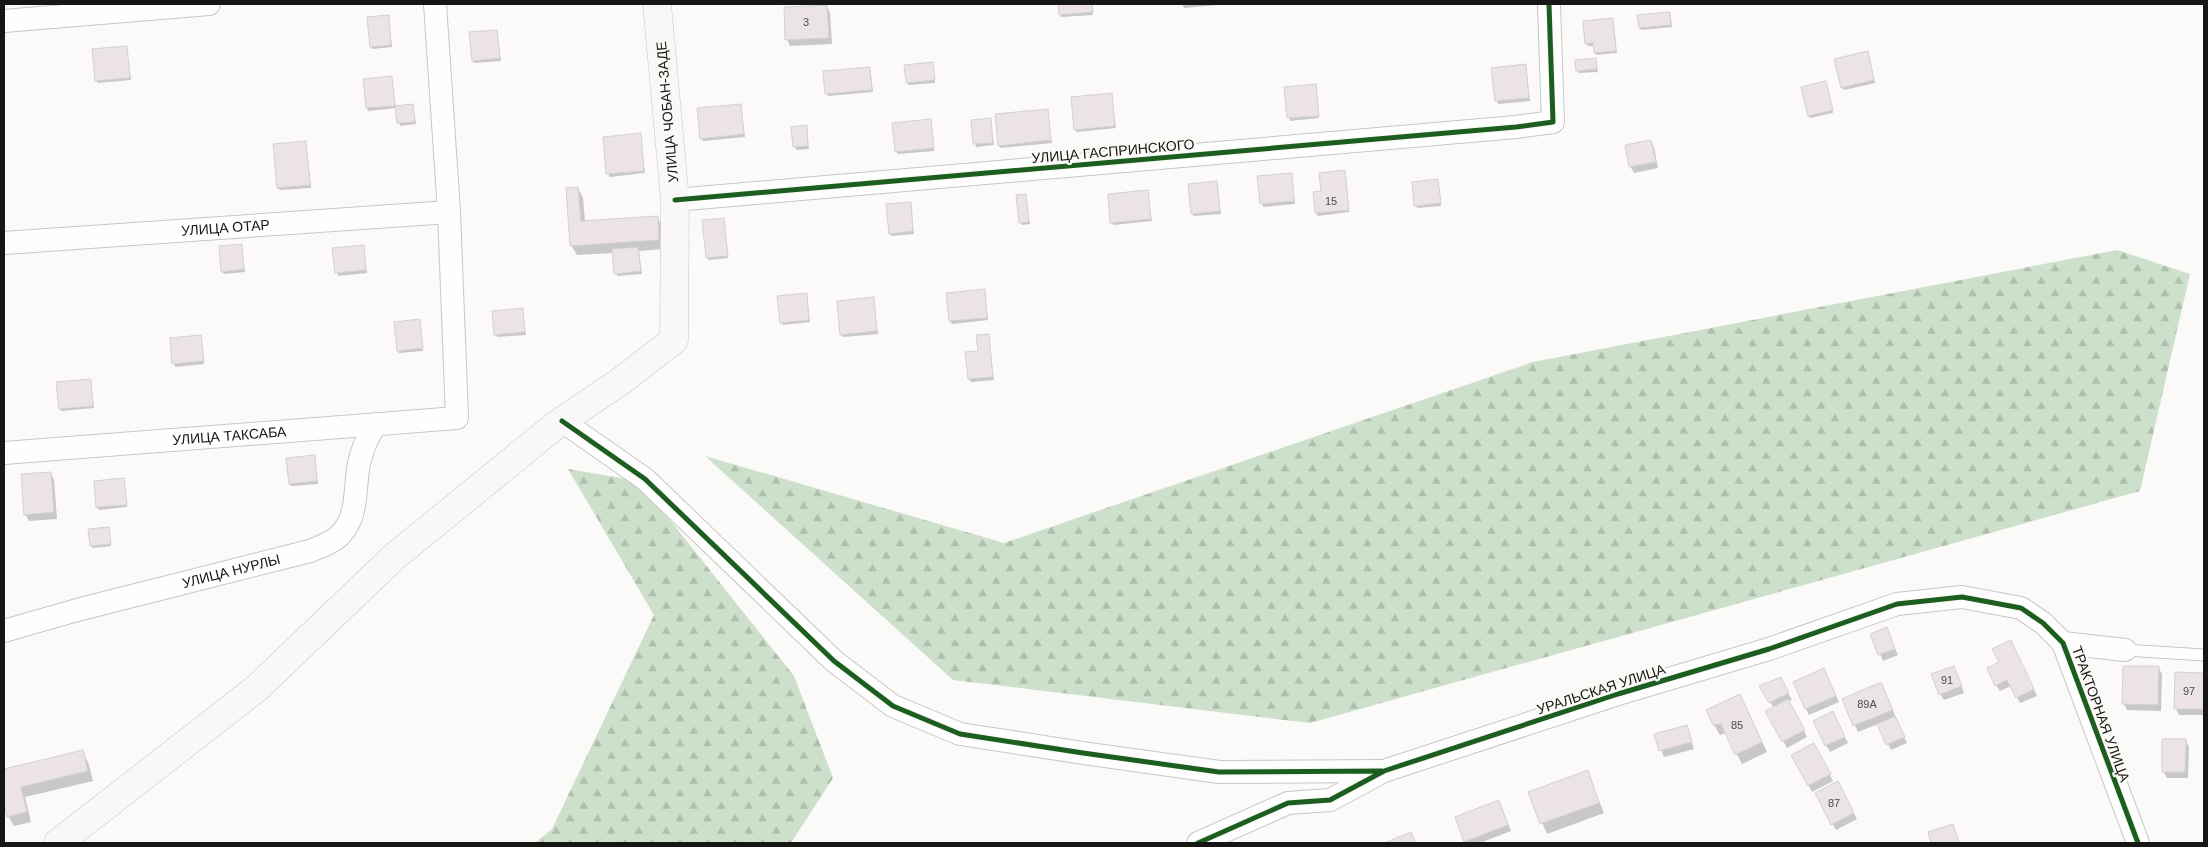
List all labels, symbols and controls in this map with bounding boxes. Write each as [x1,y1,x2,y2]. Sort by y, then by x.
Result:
house number: 3 [803,16,809,28]
street label: УЛИЦА ЧОБАН-ЗАДЕ [653,41,681,183]
street label: УЛИЦА ГАСПРИНСКОГО [1031,136,1195,166]
house number: 15 [1325,195,1337,207]
street label: УЛИЦА ОТАР [181,217,270,239]
street label: УЛИЦА ТАКСАБА [172,423,287,448]
street label: УЛИЦА НУРЛЫ [181,551,282,591]
street label: ТРАКТОРНАЯ УЛИЦА [2069,644,2133,785]
street label: УРАЛЬСКАЯ УЛИЦА [1535,660,1668,717]
house number: 91 [1941,674,1953,686]
house number: 97 [2183,685,2195,697]
house number: 89А [1857,698,1877,710]
house number: 85 [1731,719,1743,731]
house number: 87 [1828,797,1840,809]

